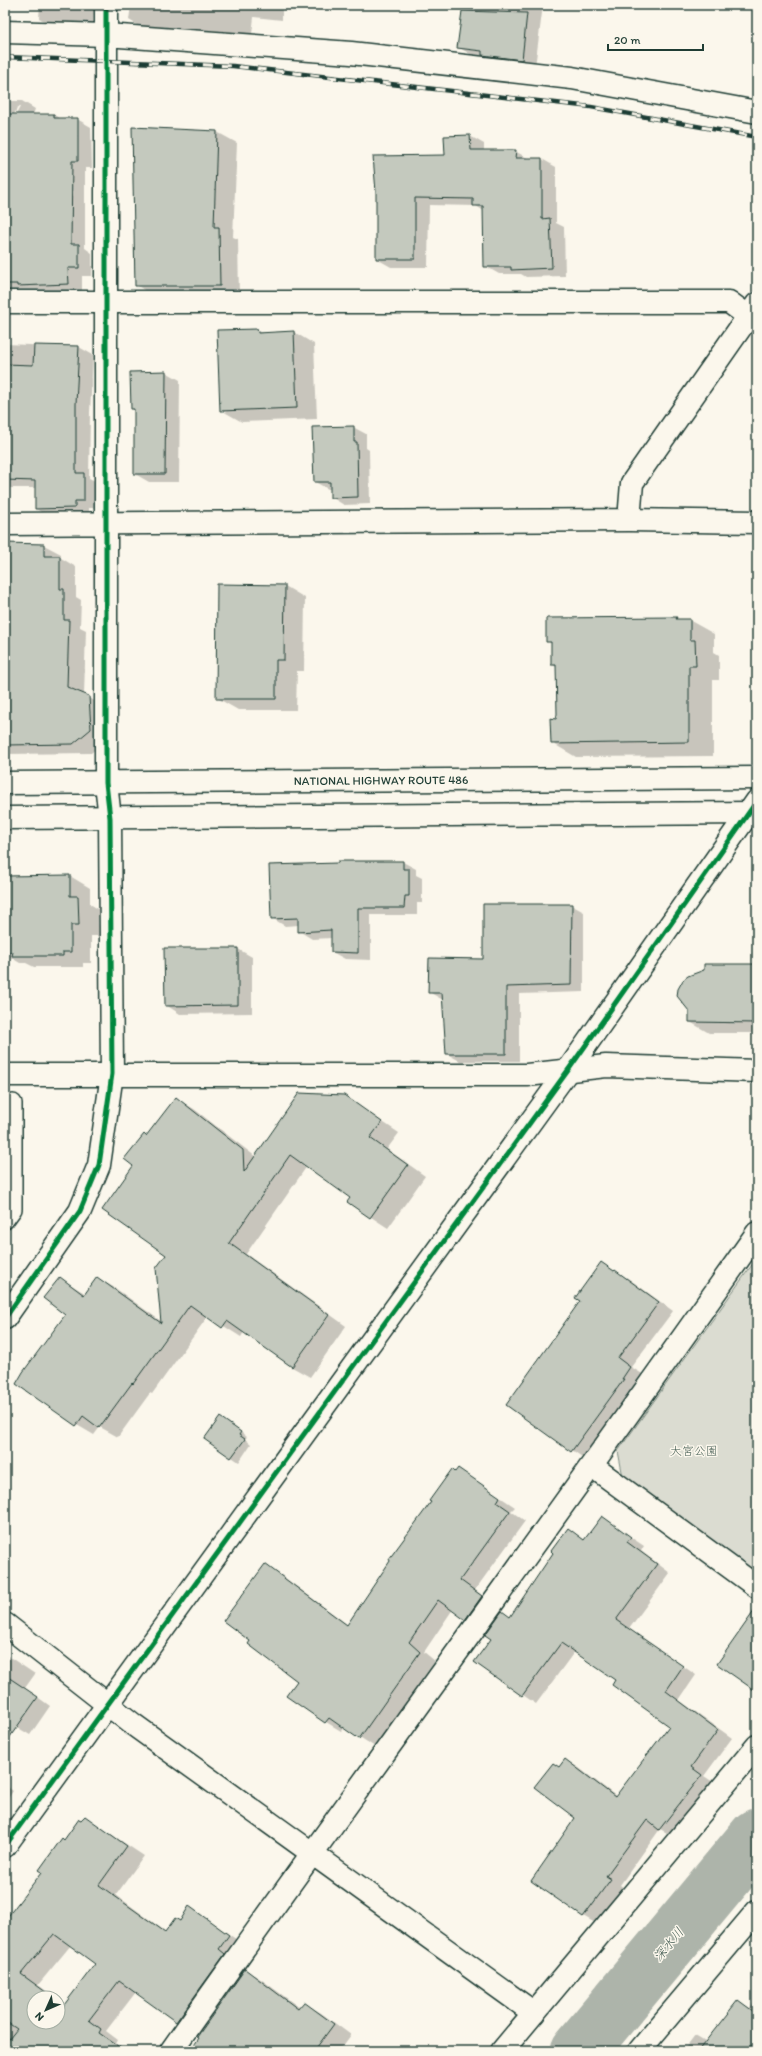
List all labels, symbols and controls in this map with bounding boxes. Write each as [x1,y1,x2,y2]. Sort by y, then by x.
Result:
scale bar [608,26,703,52]
text: 20 m [614,33,641,47]
street label: NATIONAL HIGHWAY ROUTE 486 [294,773,468,788]
park label: 大宮公園 [670,1444,718,1458]
water label: 深水川 [650,1925,687,1964]
north arrow [26,1990,66,2030]
text: N [32,2009,47,2024]

